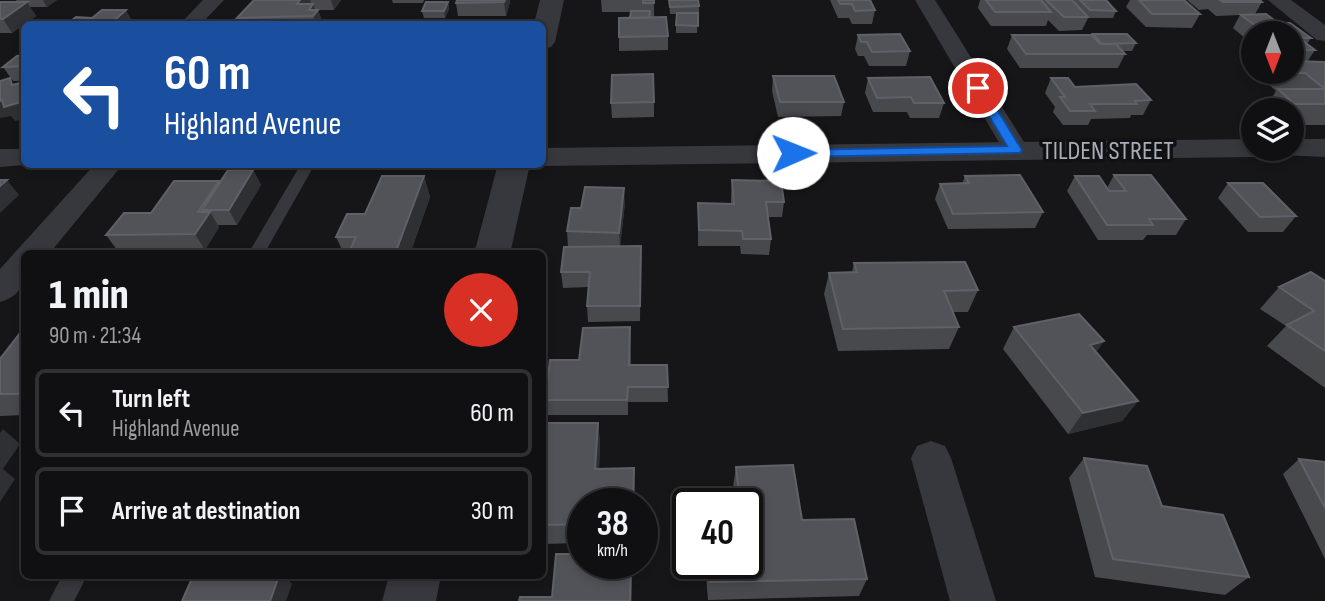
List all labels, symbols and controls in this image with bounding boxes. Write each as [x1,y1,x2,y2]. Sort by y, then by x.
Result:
north arrow [1241,21,1304,84]
map controls [1241,21,1304,161]
text: 60 m [164,45,251,104]
icon: left [49,49,140,140]
pin [948,58,1008,118]
icon: arrive [959,69,997,107]
button: layers [1241,98,1304,161]
text: Highland Avenue [164,105,341,144]
position arrow [756,116,830,190]
street label: TILDEN STREET [1042,136,1174,167]
text: 1 min [49,270,129,321]
button: close [444,273,518,347]
text: 90 m · 21:34 [49,322,141,350]
text: Turn left [112,384,190,415]
icon: left [53,394,91,432]
text: 60 m [470,398,514,429]
text: Highland Avenue [112,415,239,443]
speed limit sign: 40 [672,488,763,579]
icon: arrive [53,492,91,530]
text: Arrive at destination [112,496,300,527]
text: 30 m [471,496,514,527]
text: 38 [596,503,629,546]
text: km/h [597,540,628,561]

